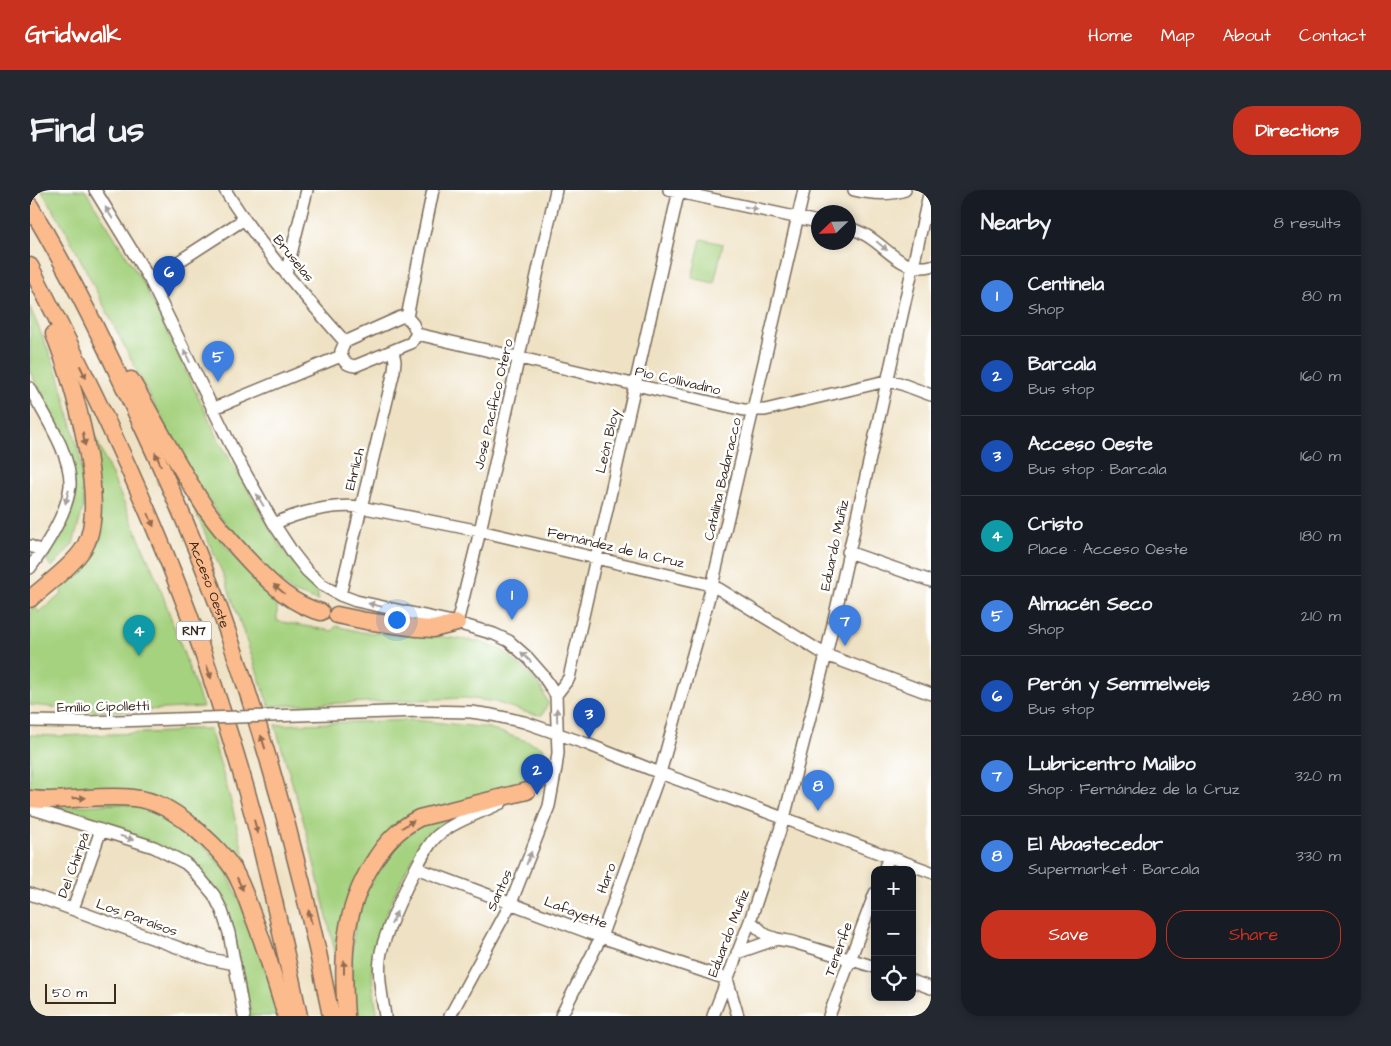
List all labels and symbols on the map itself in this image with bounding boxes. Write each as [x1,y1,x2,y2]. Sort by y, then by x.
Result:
one-way arrow [743,204,759,212]
north arrow [811,205,856,250]
one-way arrow [105,206,114,220]
street label: Bruselas [268,231,319,287]
one-way arrow [875,240,888,251]
pin: 6 [153,256,185,297]
street label: José Pacífico Otero [469,337,519,472]
pin: 5 [202,341,234,382]
one-way arrow [182,348,191,363]
street label: Pio Collivadino [633,361,723,401]
one-way arrow [79,365,87,379]
street label: León Bloy [591,407,625,475]
street label: Catalina Badaracco [699,416,747,543]
one-way arrow [80,431,88,447]
street label: Ehrlich [340,446,370,493]
one-way arrow [153,452,161,466]
one-way arrow [63,490,71,505]
one-way arrow [256,494,265,507]
street label: Eduardo Muñiz [816,498,854,593]
one-way arrow [147,513,155,527]
street label: Fernández de la Cruz [545,522,686,574]
street label: Acceso Oeste [183,538,235,631]
pin: 1 [496,579,528,620]
one-way arrow [272,584,285,595]
one-way arrow [368,601,383,609]
pin: 7 [829,605,861,646]
your location [384,607,410,633]
pin: 4 [123,615,155,656]
road number: RN7 [176,622,212,641]
one-way arrow [521,651,533,663]
one-way arrow [206,664,213,679]
street label: Emilio Cipolletti [57,696,149,718]
pin: 3 [573,698,605,739]
one-way arrow [553,707,561,723]
one-way arrow [259,735,267,750]
pin: 2 [521,754,553,795]
pin: 8 [802,770,834,811]
one-way arrow [71,794,87,802]
one-way arrow [252,820,260,835]
one-way arrow [401,820,414,829]
street label: Del Chiripá [53,830,95,901]
one-way arrow [119,835,134,842]
one-way arrow [525,850,533,865]
street label: Haro [592,860,622,896]
street label: Santos [482,866,518,914]
one-way arrow [237,877,245,891]
street label: Eduardo Muñiz [703,886,755,980]
street label: Lafayette [541,892,611,934]
street label: Los Paraísos [93,894,180,942]
one-way arrow [306,909,314,924]
one-way arrow [390,911,398,925]
street label: Tenerife [820,919,858,979]
one-way arrow [340,959,348,975]
scale bar [45,981,116,1004]

